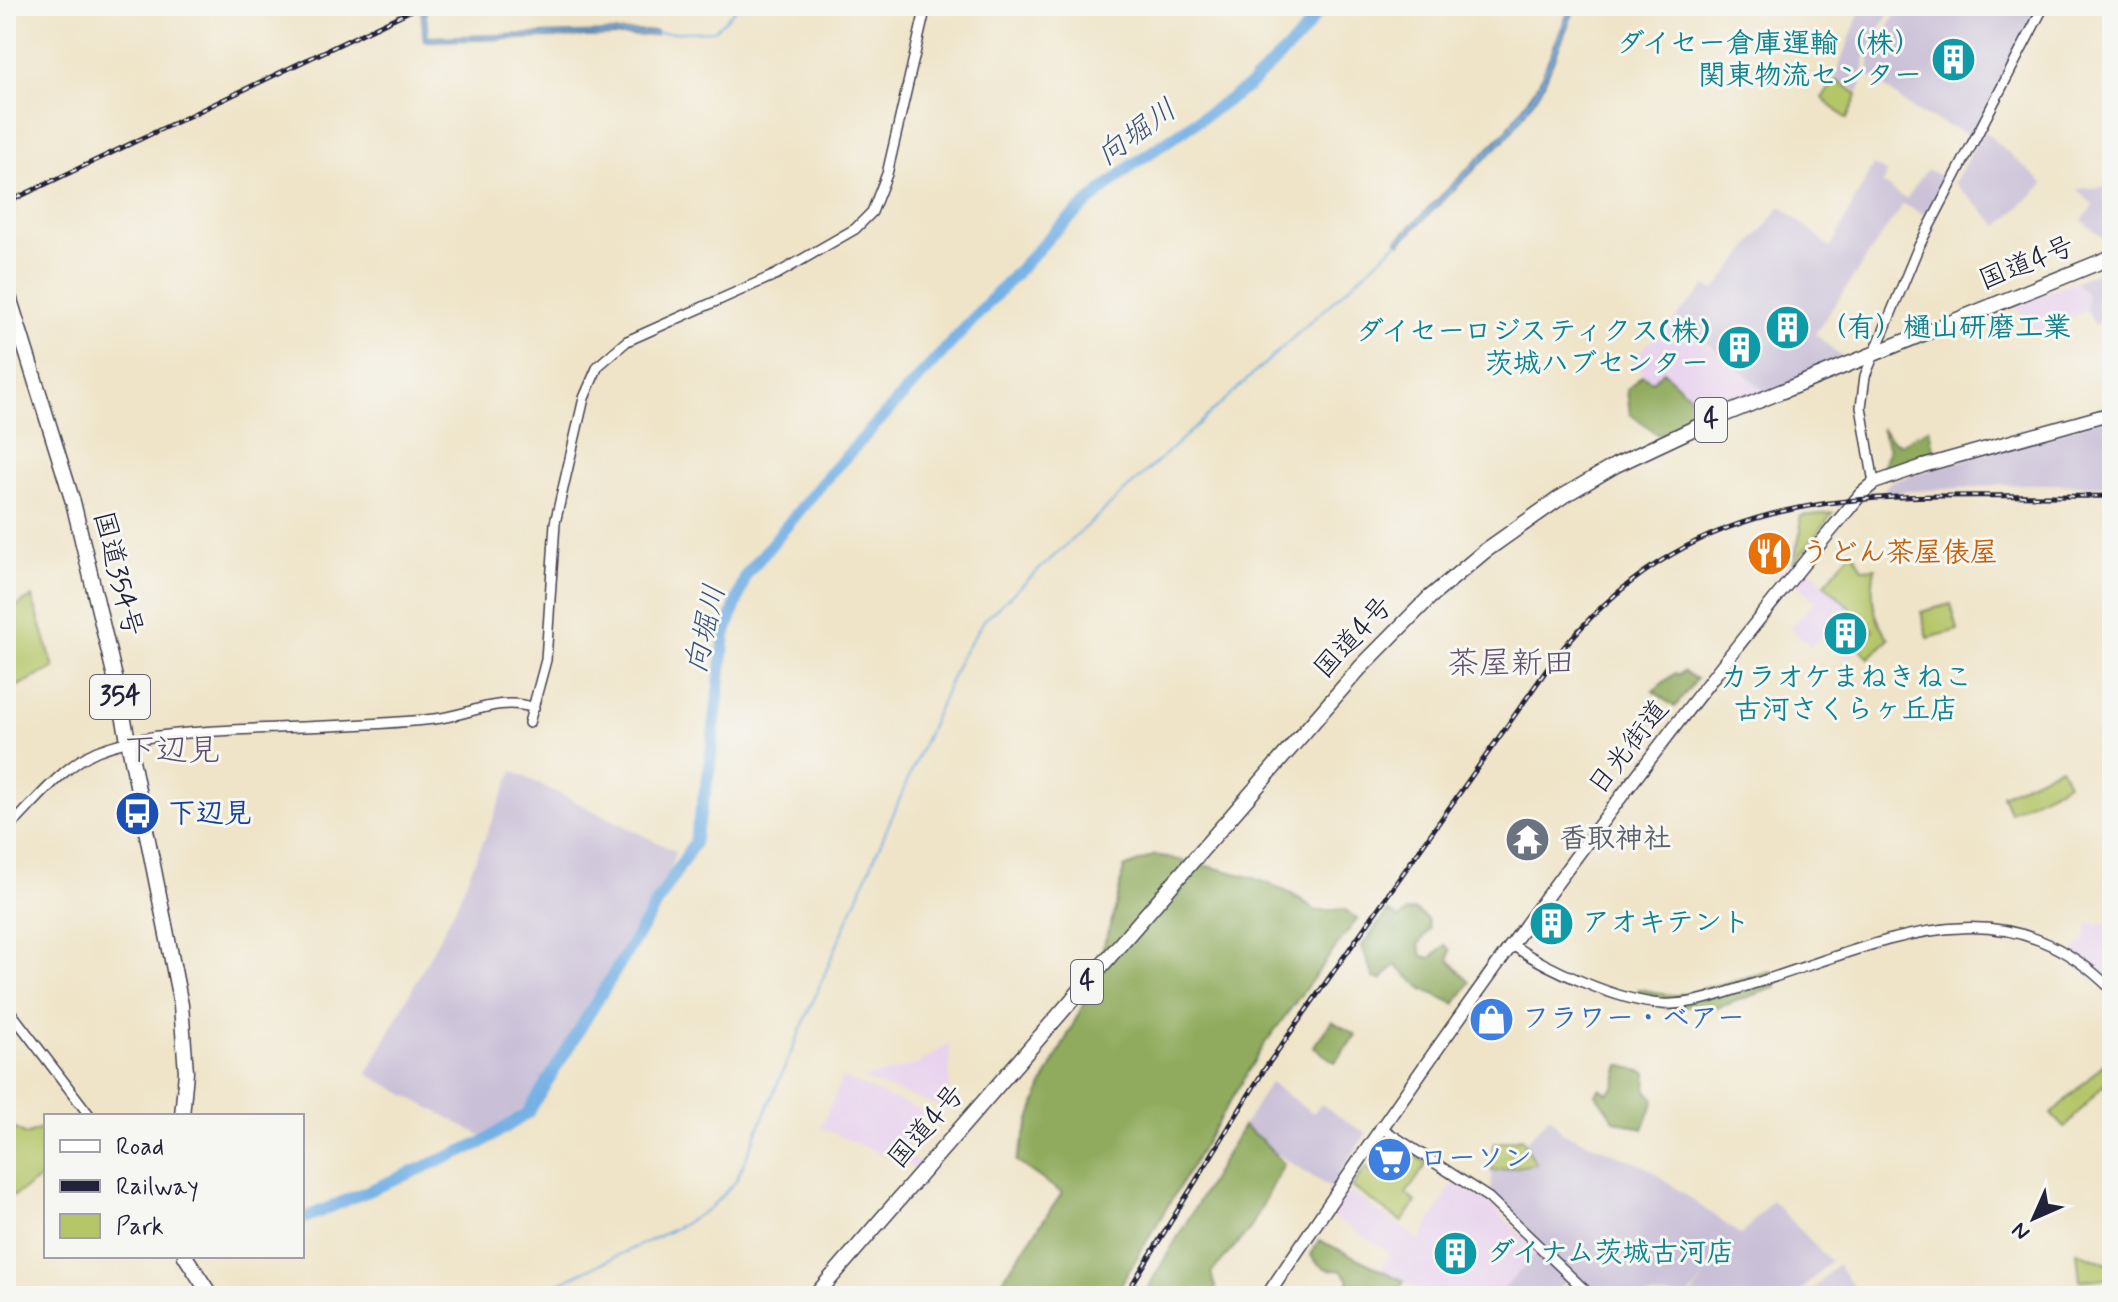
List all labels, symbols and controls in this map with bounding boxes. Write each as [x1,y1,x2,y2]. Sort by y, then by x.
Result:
place label: ダイセー倉庫運輸（株） 関東物流センター [1617,26,1922,95]
building icon: ダイセー倉庫運輸（株） 関東物流センター [1929,36,1977,84]
water label: 向堀川 [1089,91,1185,175]
street label: 国道4号 [1974,228,2080,300]
building icon: （有）樋山研磨工業 [1764,304,1812,352]
place label: （有）樋山研磨工業 [1819,310,2071,347]
place label: ダイセーロジスティクス(株) 茨城ハブセンター [1356,314,1709,383]
building icon: ダイセーロジスティクス(株) 茨城ハブセンター [1716,324,1764,372]
road number: 4 [1695,398,1727,442]
street label: 国道354号 [84,507,150,641]
restaurant icon: うどん茶屋俵屋 [1746,529,1794,577]
place label: うどん茶屋俵屋 [1801,535,1998,572]
water label: 向堀川 [677,581,735,677]
street label: 国道4号 [1306,589,1402,687]
building icon: カラオケまねきねこ 古河さくらヶ丘店 [1822,610,1870,658]
district label: 茶屋新田 [1447,643,1575,685]
place label: カラオケまねきねこ 古河さくらヶ丘店 [1720,660,1972,729]
road number: 354 [90,675,150,719]
street label: 日光街道 [1580,692,1678,804]
district label: 下辺見 [124,730,220,772]
bus stop icon: 下辺見 [113,790,161,838]
place label: 下辺見 [168,796,252,833]
temple icon: 香取神社 [1504,815,1552,863]
place label: 香取神社 [1559,821,1671,858]
building icon: アオキテント [1527,899,1575,947]
place label: アオキテント [1582,905,1750,942]
road number: 4 [1071,960,1103,1004]
shop icon: フラワー・ベアー [1467,995,1515,1043]
place label: フラワー・ベアー [1522,1001,1745,1038]
street label: 国道4号 [880,1077,974,1177]
legend [44,1114,304,1258]
text: Road [116,1132,164,1163]
supermarket icon: ローソン [1365,1135,1413,1183]
place label: ローソン [1420,1141,1532,1178]
text: Railway [116,1172,199,1203]
north arrow [1994,1178,2074,1258]
text: Park [116,1212,164,1243]
text: N [2006,1216,2036,1246]
building icon: ダイナム茨城古河店 [1432,1229,1480,1277]
place label: ダイナム茨城古河店 [1487,1235,1735,1272]

